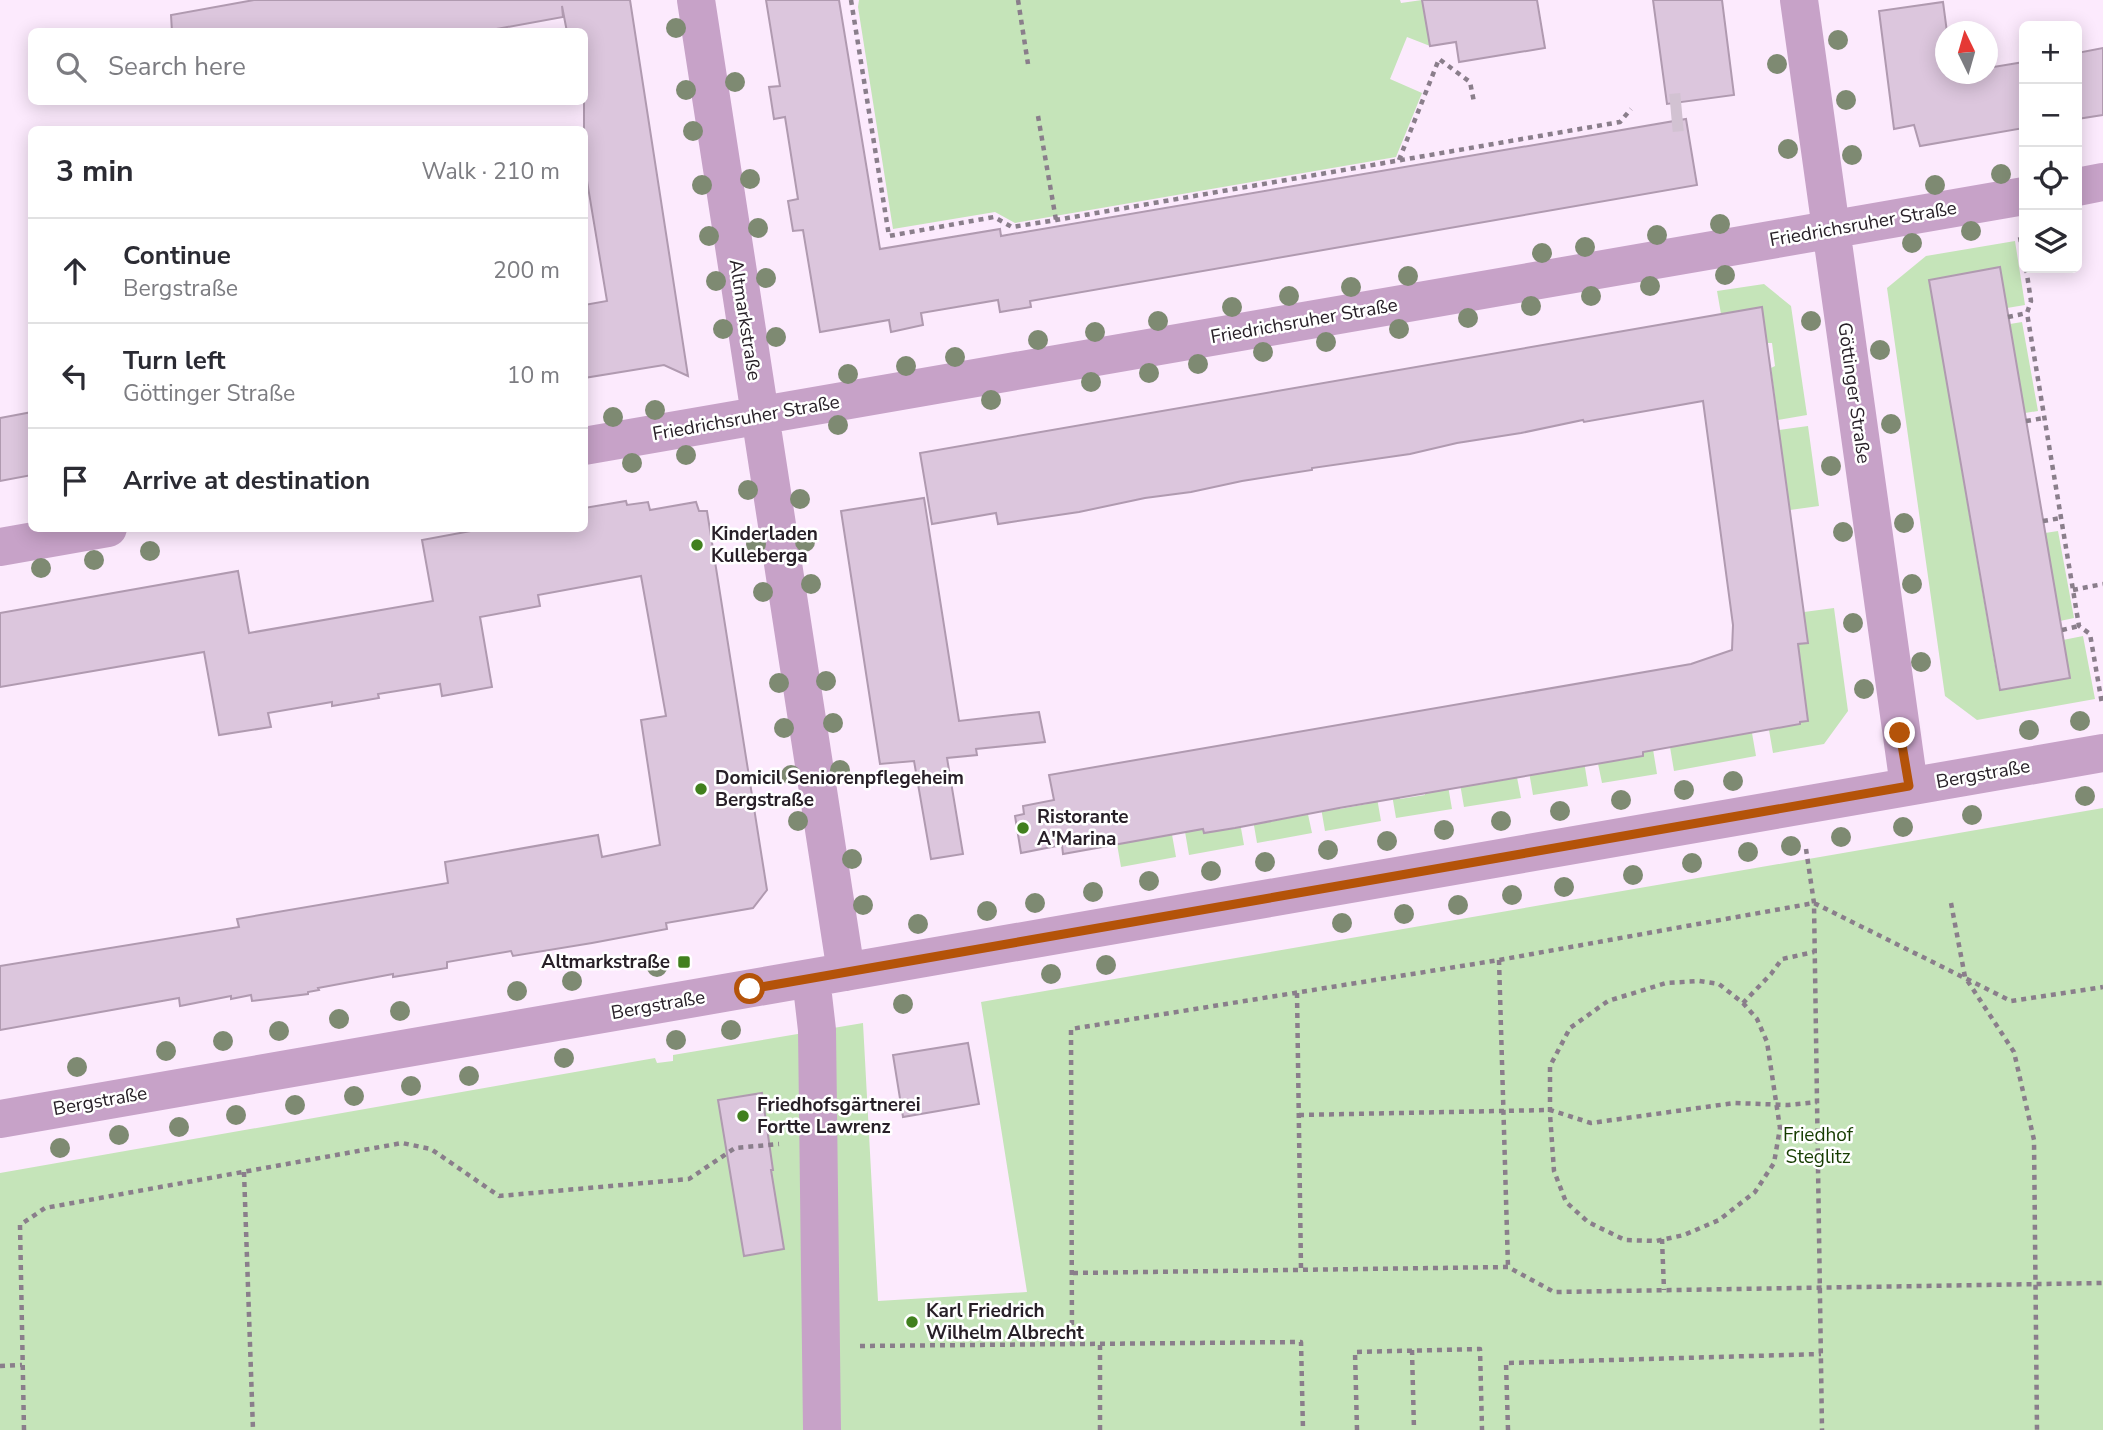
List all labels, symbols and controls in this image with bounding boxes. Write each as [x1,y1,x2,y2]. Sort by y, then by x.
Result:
north arrow [1935,21,1998,84]
map controls [2019,21,2082,273]
button: + [2019,21,2082,84]
search box [28,28,588,105]
icon: search [52,48,90,86]
text: Search here [108,49,246,84]
button: − [2019,84,2082,147]
button: locate [2019,147,2082,210]
text: 3 min [56,151,134,192]
text: Walk · 210 m [421,156,560,187]
street label: Friedrichsruher Straße [1767,195,1959,253]
button: layers [2019,210,2082,273]
text: Continue [123,238,231,273]
icon: ahead [56,252,94,290]
text: 200 m [493,255,560,286]
street label: Altmarkstraße [723,257,767,383]
text: Bergstraße [123,273,238,304]
street label: Friedrichsruher Straße [1208,292,1400,350]
street label: Göttinger Straße [1831,321,1877,465]
text: Turn left [123,343,226,378]
icon: left [56,357,94,395]
text: 10 m [507,360,560,391]
text: Göttinger Straße [123,378,295,409]
street label: Friedrichsruher Straße [650,389,842,447]
icon: arrive [56,462,94,500]
text: Arrive at destination [123,463,370,498]
place label: Kinderladen Kulleberga [711,521,818,569]
marker: Kinderladen Kulleberga [689,537,705,553]
route end [1884,717,1915,748]
street label: Bergstraße [1934,753,2032,795]
place label: Domicil Seniorenpflegeheim Bergstraße [715,765,964,813]
marker: Domicil Seniorenpflegeheim Bergstraße [693,781,709,797]
place label: Ristorante A'Marina [1037,804,1129,852]
marker: Ristorante A'Marina [1015,820,1031,836]
place label: Altmarkstraße [541,949,670,975]
marker: Altmarkstraße [676,954,692,970]
route start [734,973,765,1004]
street label: Bergstraße [609,984,707,1026]
street label: Bergstraße [51,1080,149,1122]
place label: Friedhofsgärtnerei Fortte Lawrenz [757,1092,921,1140]
marker: Friedhofsgärtnerei Fortte Lawrenz [735,1108,751,1124]
park label: Friedhof Steglitz [1783,1122,1854,1170]
place label: Karl Friedrich Wilhelm Albrecht [926,1298,1085,1346]
marker: Karl Friedrich Wilhelm Albrecht [904,1314,920,1330]

